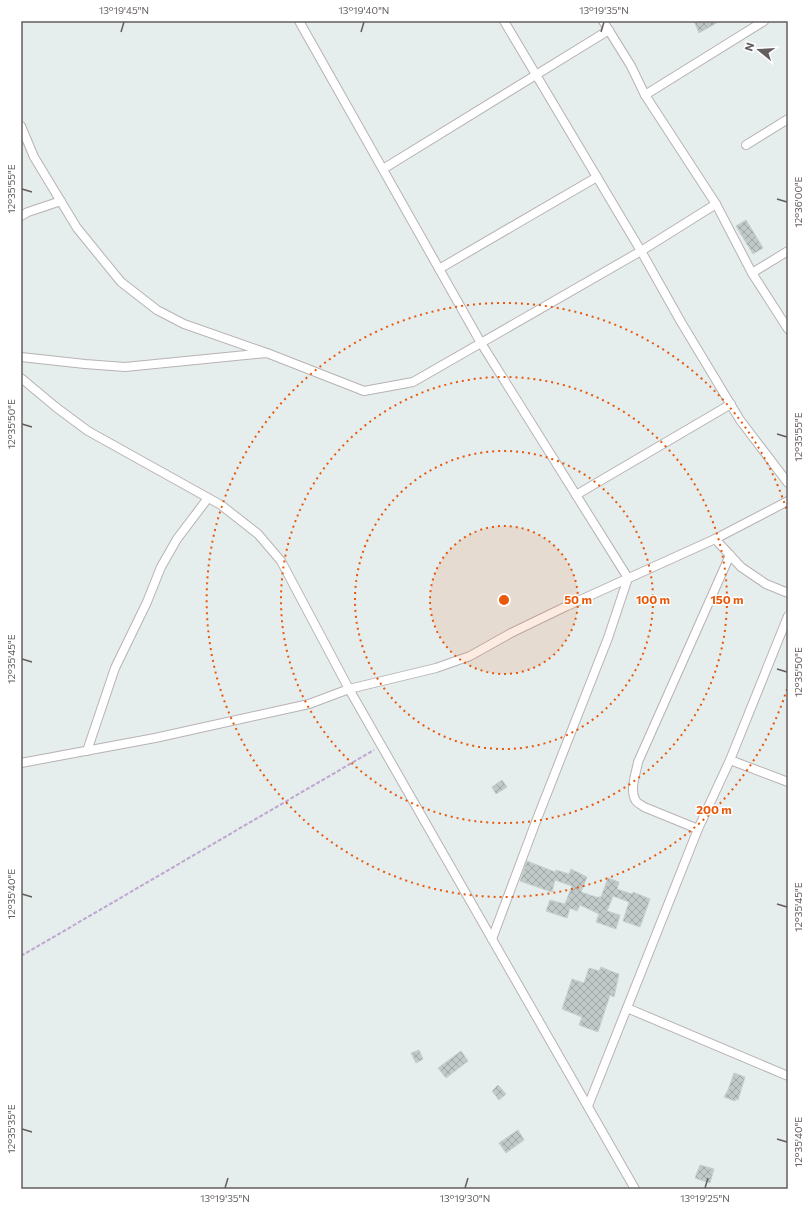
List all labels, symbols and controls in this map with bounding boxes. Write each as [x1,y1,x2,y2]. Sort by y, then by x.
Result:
text: 13°19'45"N [99,4,149,16]
text: 13°19'40"N [339,4,389,16]
text: 13°19'35"N [579,4,629,16]
north arrow [739,30,779,70]
text: N [742,41,756,53]
text: 12°35'55"E [5,164,17,214]
text: 12°36'00"E [792,176,804,228]
text: 12°35'50"E [5,399,17,449]
text: 12°35'55"E [792,412,804,462]
text: 50 m [564,592,592,606]
text: 100 m [636,592,670,606]
text: 150 m [710,592,744,606]
centre of rings [497,593,511,607]
text: 12°35'45"E [5,634,17,684]
text: 12°35'50"E [792,647,804,697]
text: 200 m [696,802,732,816]
text: 12°35'40"E [5,869,17,919]
text: 12°35'45"E [792,882,804,932]
text: 12°35'35"E [5,1104,17,1154]
text: 12°35'40"E [792,1117,804,1167]
text: 13°19'35"N [200,1192,250,1204]
text: 13°19'30"N [440,1192,490,1204]
text: 13°19'25"N [680,1192,730,1204]

